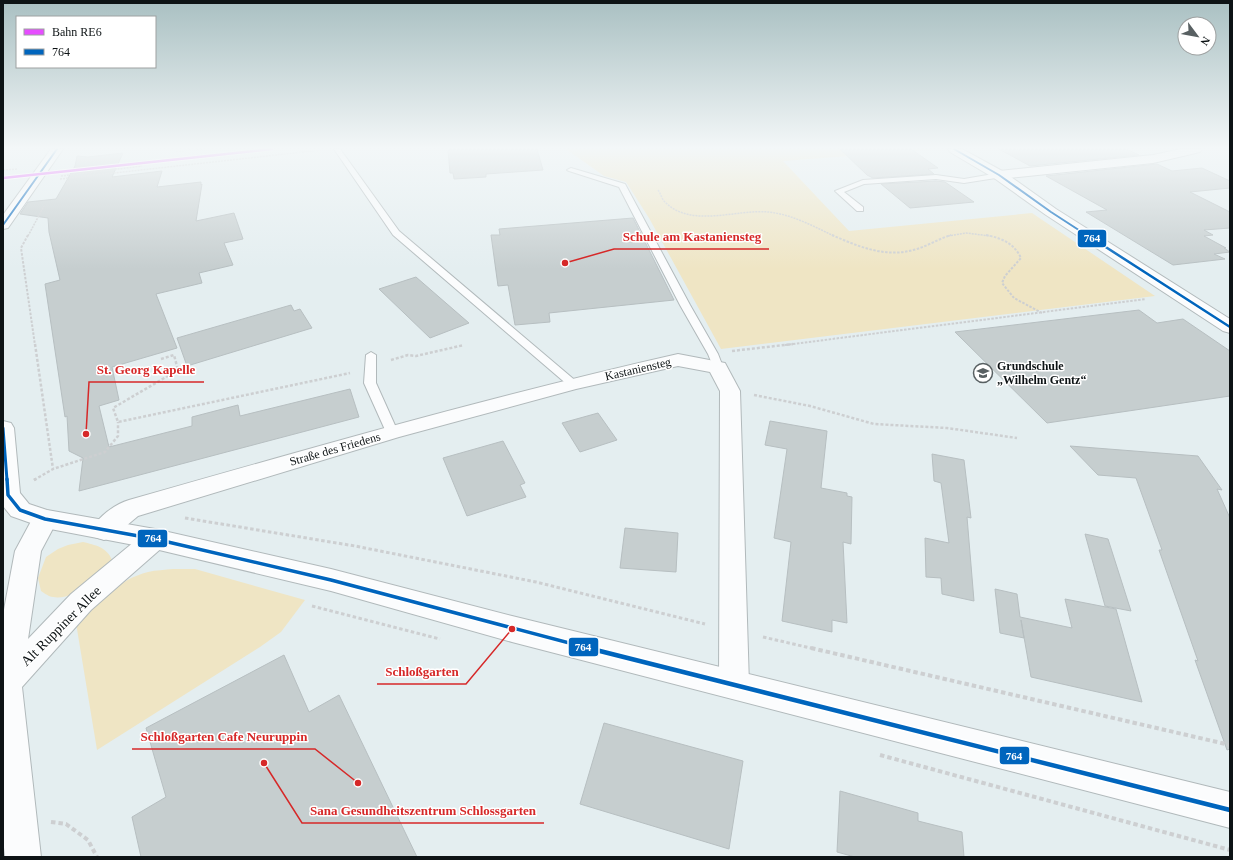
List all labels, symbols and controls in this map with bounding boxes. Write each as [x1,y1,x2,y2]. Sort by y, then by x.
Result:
legend [16,16,156,68]
north arrow [1177,16,1217,56]
text: Bahn RE6 [52,25,102,39]
text: N [1198,35,1213,48]
text: 764 [52,45,70,59]
callout: Schule am Kastaniensteg [614,224,769,249]
text: Schule am Kastaniensteg [623,229,762,244]
line badge: 764 [1077,229,1107,248]
text: 764 [1084,232,1101,244]
street label: Kastaniensteg [604,355,672,383]
callout: St. Georg Kapelle [89,357,204,382]
place label: Grundschule „Wilhelm Gentz“ [997,359,1086,387]
text: St. Georg Kapelle [97,362,196,377]
school or university icon: Grundschule „Wilhelm Gentz“ [972,362,994,384]
street label: Straße des Friedens [288,429,382,469]
line badge: 764 [137,529,168,548]
text: 764 [145,532,162,544]
street label: Alt Ruppiner Allee [18,583,104,669]
line badge: 764 [568,637,599,657]
text: 764 [575,641,592,653]
callout: Schloßgarten [377,659,466,684]
text: Schloßgarten [385,664,460,679]
callout: Schloßgarten Cafe Neuruppin [132,724,315,749]
text: Schloßgarten Cafe Neuruppin [141,729,308,744]
line badge: 764 [999,746,1030,765]
text: 764 [1006,750,1023,762]
callout: Sana Gesundheitszentrum Schlossgarten [302,798,544,823]
text: Sana Gesundheitszentrum Schlossgarten [310,803,537,818]

